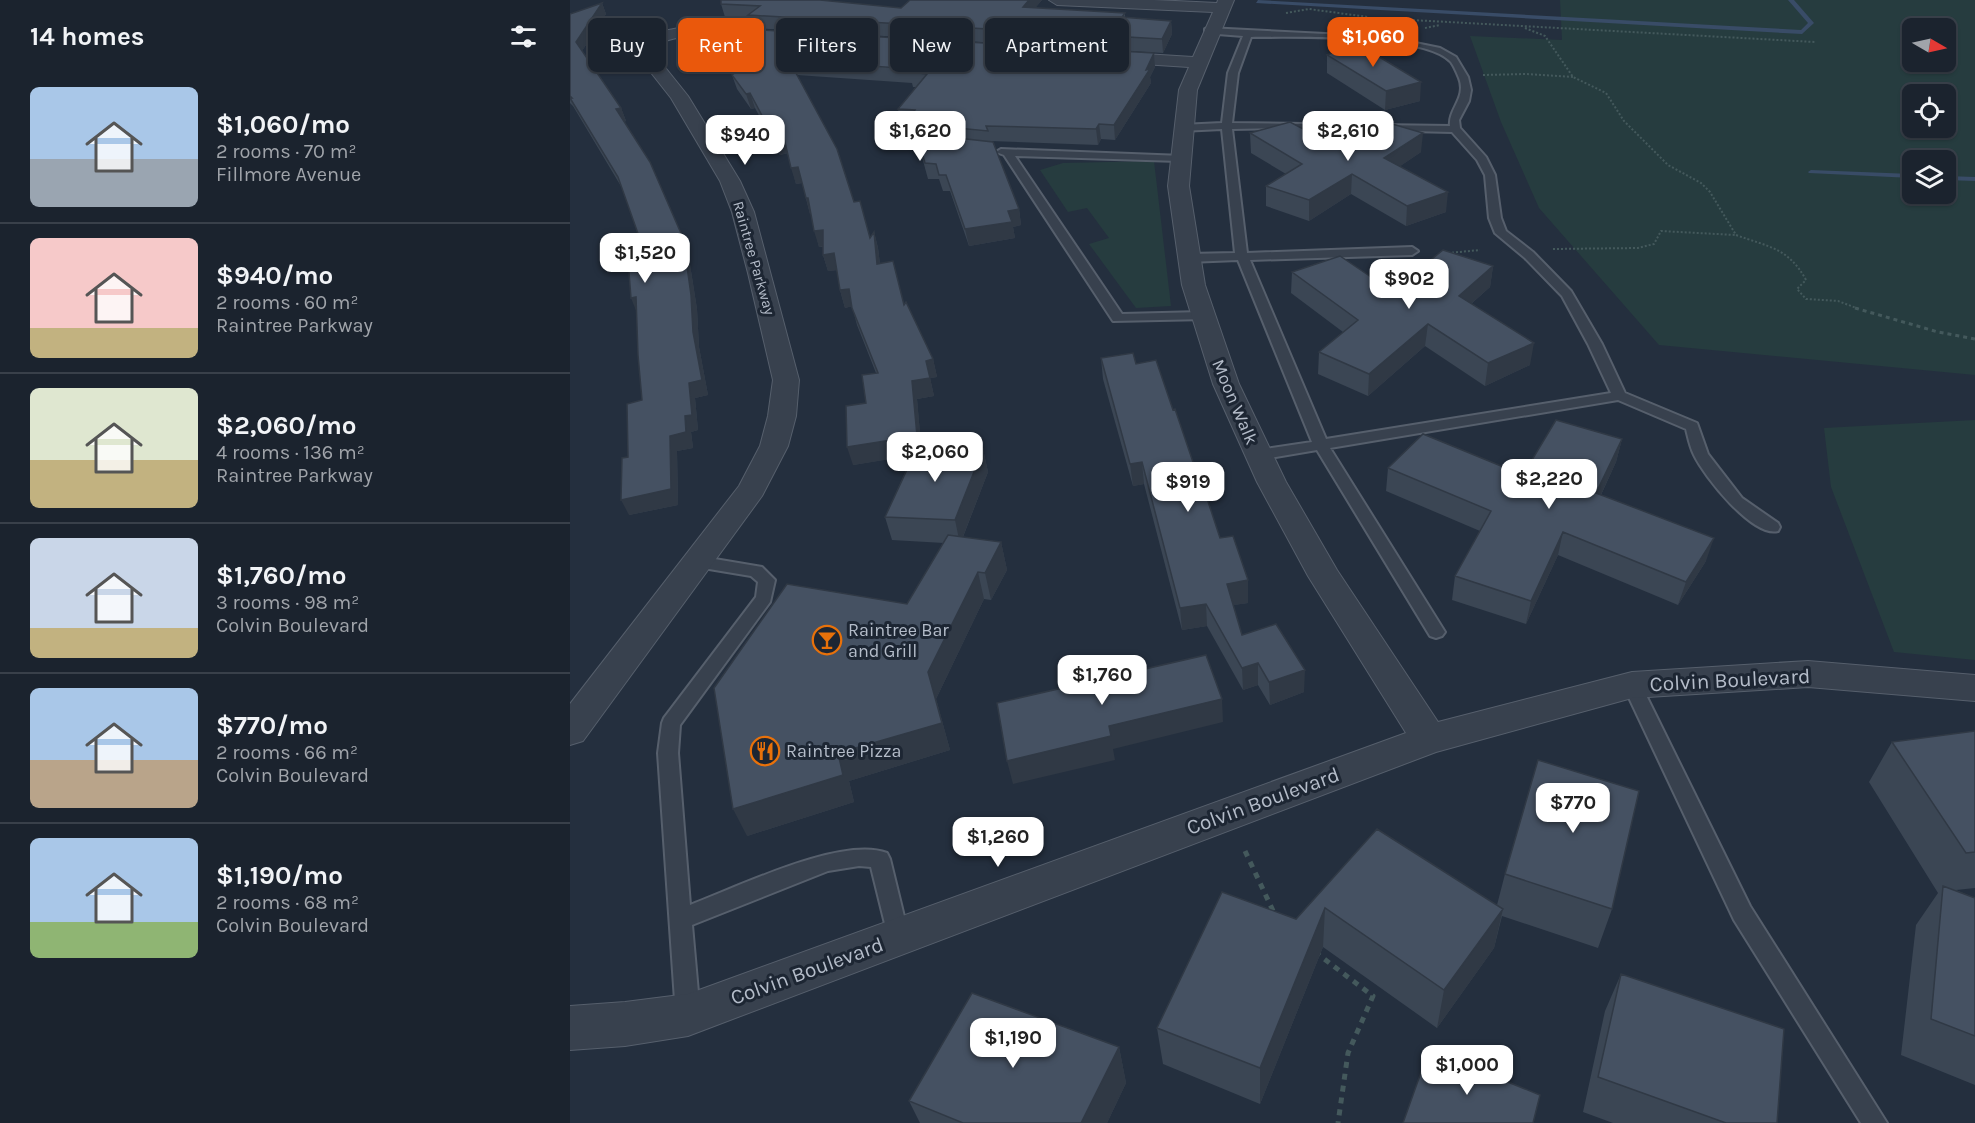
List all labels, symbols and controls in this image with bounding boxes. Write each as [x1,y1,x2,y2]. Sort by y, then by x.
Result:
pin: $1,060 [1324,17,1422,68]
chip: Buy [588,18,666,72]
chip: Rent [678,18,764,72]
chip: Filters [776,18,878,72]
chip: New [890,18,973,72]
chip: Apartment [985,18,1129,72]
north arrow [1902,18,1956,72]
map controls [1902,18,1956,204]
icon: filters [507,20,540,53]
text: 14 homes [30,21,144,52]
text: $1,060 [1341,25,1405,48]
button: locate [1902,84,1956,138]
text: $1,060/mo [216,109,350,140]
icon: home [78,111,150,183]
pin: $1,620 [871,111,969,162]
pin: $2,610 [1299,111,1397,162]
pin: $940 [709,115,781,166]
text: $1,620 [889,119,951,142]
text: $2,610 [1317,119,1379,142]
text: $940 [720,123,770,146]
text: 2 rooms · 70 m² [216,140,356,163]
button: layers [1902,150,1956,204]
text: Fillmore Avenue [216,163,361,186]
street label: Raintree Parkway [729,199,779,317]
pin: $1,520 [596,233,694,284]
text: $1,520 [614,241,676,264]
pin: $902 [1373,259,1445,310]
text: $940/mo [216,260,333,291]
icon: home [78,262,150,334]
text: $902 [1384,267,1434,290]
text: 2 rooms · 60 m² [216,291,359,314]
text: Raintree Parkway [216,314,373,337]
street label: Moon Walk [1207,356,1263,448]
text: $2,060/mo [216,410,357,441]
icon: home [78,412,150,484]
pin: $2,060 [886,432,984,483]
text: $2,060 [901,440,969,463]
text: 4 rooms · 136 m² [216,441,365,464]
pin: $2,220 [1500,459,1598,510]
pin: $919 [1152,462,1224,513]
text: Raintree Parkway [216,464,373,487]
text: $2,220 [1515,467,1583,490]
text: $919 [1165,470,1211,493]
text: $1,760/mo [216,560,347,591]
icon: home [78,562,150,634]
text: 3 rooms · 98 m² [216,591,359,614]
text: Colvin Boulevard [216,614,369,637]
place label: Raintree Bar and Grill [848,619,949,662]
bar icon: Raintree Bar and Grill [811,624,843,656]
pin: $1,760 [1053,655,1151,706]
text: $1,760 [1072,663,1132,686]
street label: Colvin Boulevard [1649,664,1811,696]
text: $770/mo [216,710,328,741]
icon: home [78,712,150,784]
restaurant icon: Raintree Pizza [749,735,781,767]
place label: Raintree Pizza [786,740,902,762]
text: 2 rooms · 66 m² [216,741,358,764]
street label: Colvin Boulevard [1183,762,1343,840]
text: Colvin Boulevard [216,764,369,787]
pin: $770 [1537,783,1609,834]
text: $770 [1550,791,1596,814]
pin: $1,260 [949,817,1047,868]
text: $1,260 [967,825,1029,848]
text: $1,190/mo [216,860,343,891]
icon: home [78,862,150,934]
text: 2 rooms · 68 m² [216,891,359,914]
text: Colvin Boulevard [216,914,369,937]
street label: Colvin Boulevard [727,932,887,1010]
pin: $1,190 [964,1018,1062,1069]
text: $1,190 [984,1026,1042,1049]
pin: $1,000 [1418,1045,1516,1096]
text: $1,000 [1435,1053,1499,1076]

